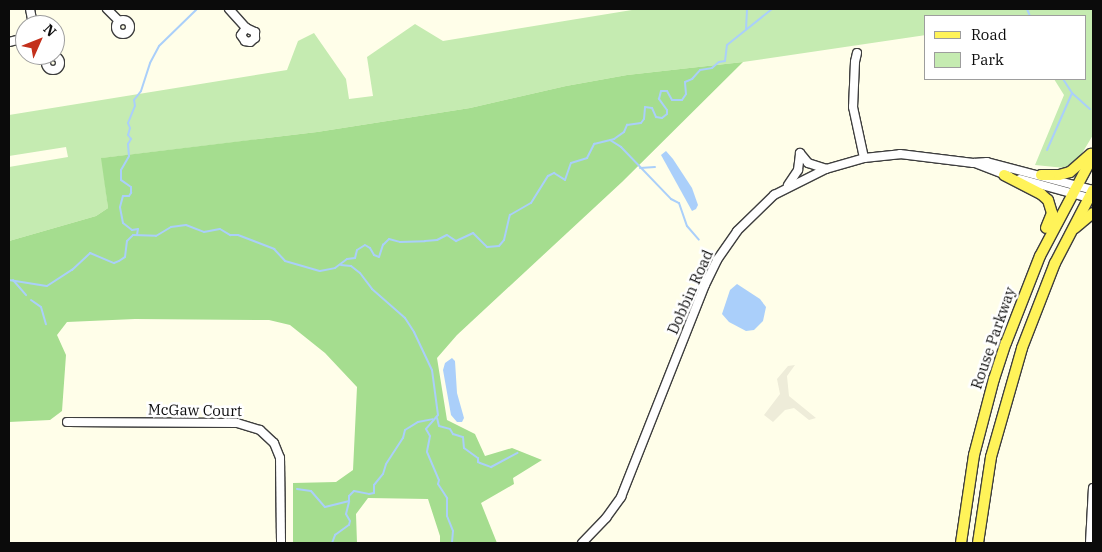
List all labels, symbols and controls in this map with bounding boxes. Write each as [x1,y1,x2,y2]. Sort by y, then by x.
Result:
north arrow [15,15,65,65]
legend [924,15,1087,80]
text: N [40,20,60,41]
text: Road [971,25,1007,44]
text: Park [971,50,1004,69]
street label: Dobbin Road [663,247,717,337]
street label: Rouse Parkway [967,285,1019,391]
street label: McGaw Court [148,400,242,420]

